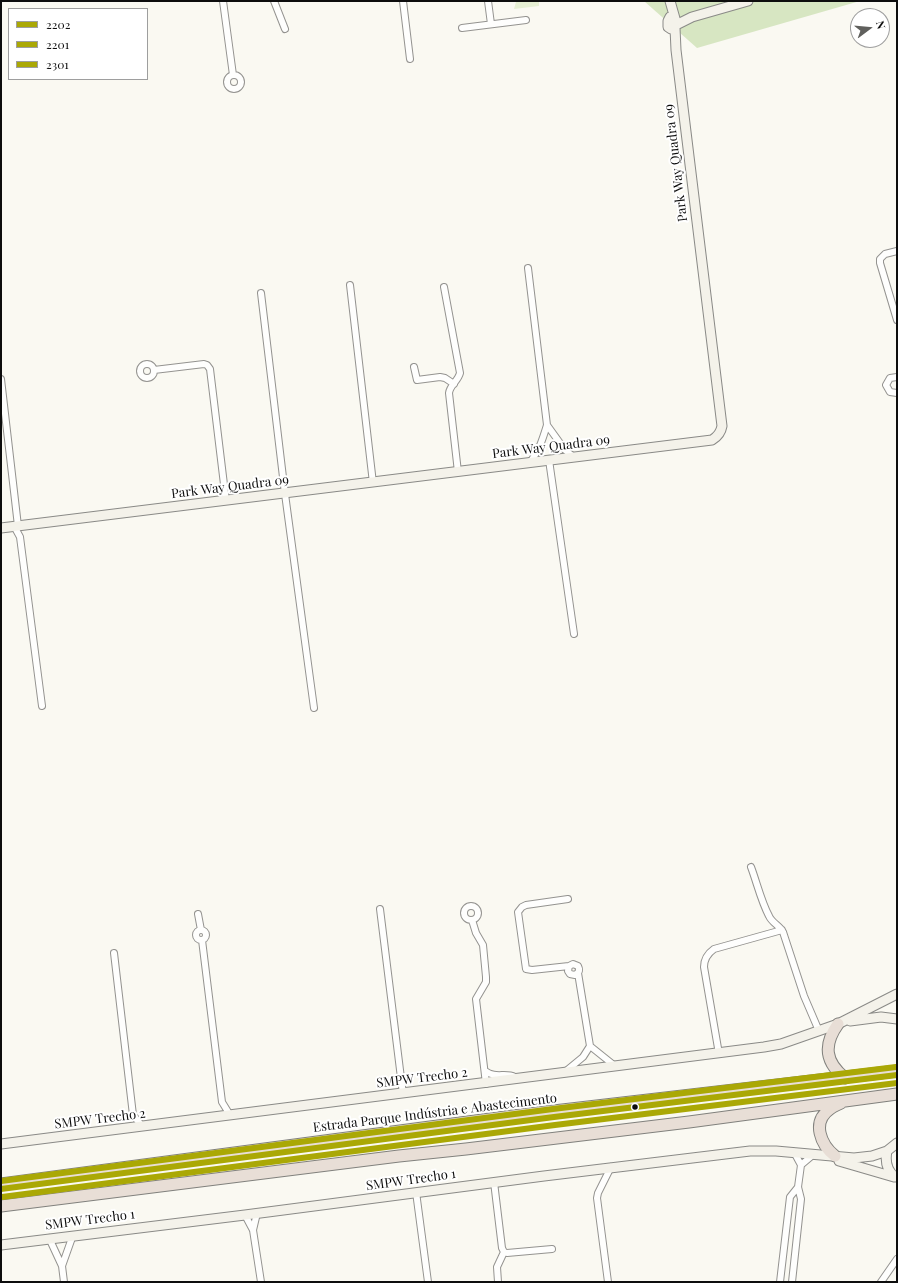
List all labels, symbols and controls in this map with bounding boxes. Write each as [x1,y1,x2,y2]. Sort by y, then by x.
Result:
legend [8,8,148,80]
north arrow [850,8,890,48]
text: 2202 [46,16,70,32]
text: N [873,19,889,31]
text: 2201 [46,36,69,52]
text: 2301 [46,56,69,72]
street label: Park Way Quadra 09 [661,103,691,223]
street label: Park Way Quadra 09 [491,432,611,462]
street label: Park Way Quadra 09 [170,472,290,502]
street label: SMPW Trecho 2 [376,1065,468,1091]
street label: Estrada Parque Indústria e Abastecimento [312,1090,558,1136]
unlabelled marker [630,1102,640,1112]
street label: SMPW Trecho 2 [54,1106,146,1132]
street label: SMPW Trecho 1 [365,1166,457,1194]
street label: SMPW Trecho 1 [44,1207,136,1233]

